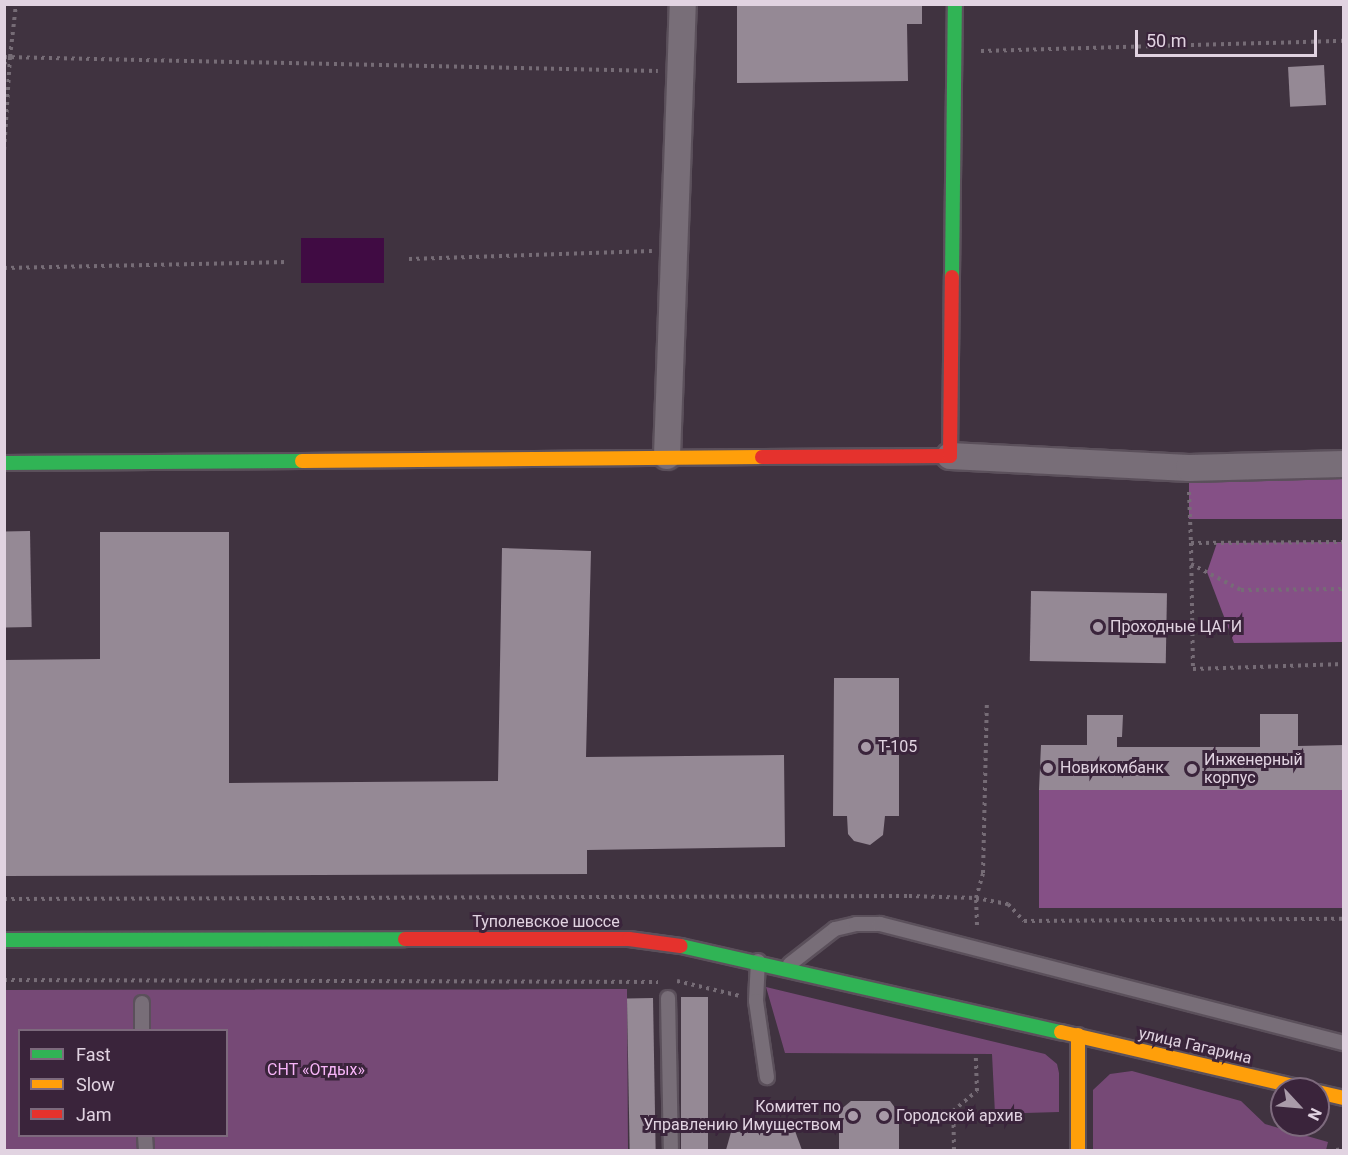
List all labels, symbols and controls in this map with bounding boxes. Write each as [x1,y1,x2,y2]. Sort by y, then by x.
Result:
scale bar [1138,18,1320,56]
text: 50 m [1146,30,1186,51]
place label: Проходные ЦАГИ [1110,617,1242,637]
marker: Проходные ЦАГИ [1091,620,1105,634]
place label: Т-105 [878,737,917,757]
marker: Т-105 [859,740,873,754]
place label: Инженерный корпус [1204,750,1303,788]
place label: Новикомбанк [1060,758,1164,778]
marker: Новикомбанк [1041,761,1055,775]
marker: Инженерный корпус [1185,762,1199,776]
street label: Туполевское шоссе [472,912,620,932]
street label: улица Гагарина [1137,1024,1253,1068]
legend [18,1029,228,1137]
text: Fast [76,1044,111,1065]
park label: СНТ «Отдых» [267,1060,365,1080]
text: Slow [76,1074,115,1095]
north arrow [1270,1077,1330,1137]
place label: Комитет по Управлению Имуществом [644,1097,841,1135]
text: Jam [76,1104,112,1125]
text: N [1304,1105,1326,1123]
place label: Городской архив [896,1106,1023,1126]
marker: Комитет по Управлению Имуществом [846,1109,860,1123]
marker: Городской архив [877,1109,891,1123]

